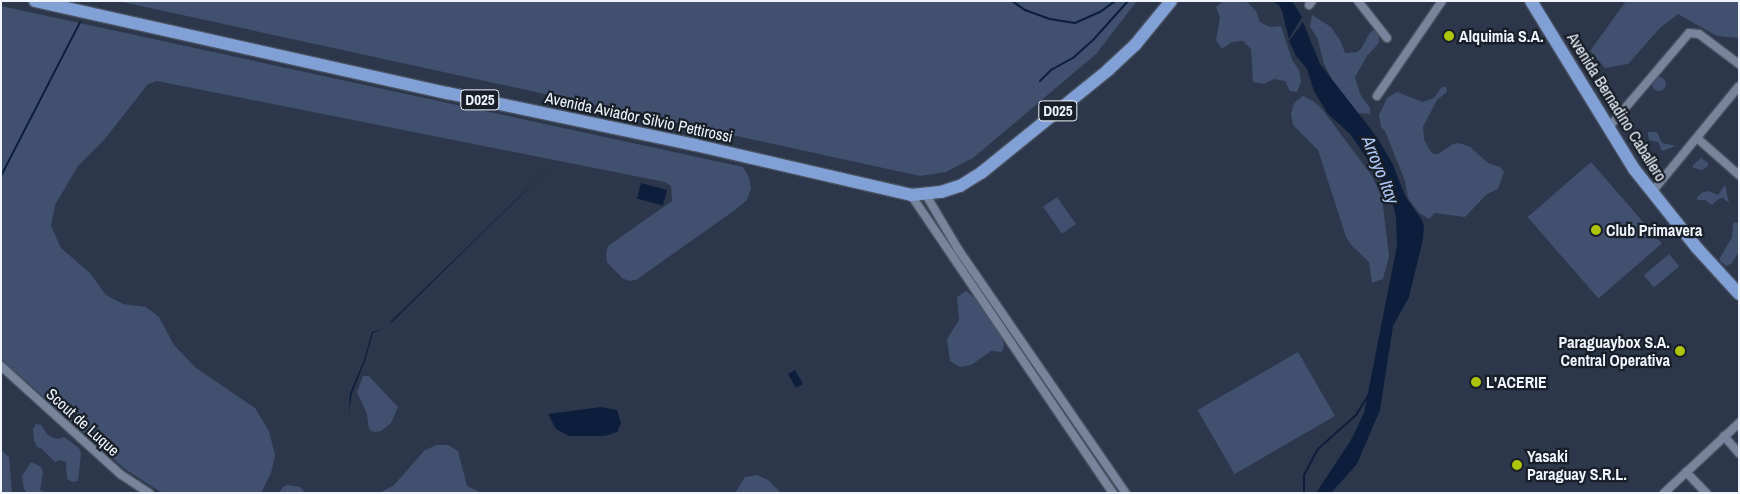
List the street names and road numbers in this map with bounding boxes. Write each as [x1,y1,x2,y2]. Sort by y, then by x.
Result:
street label: Avenida Bernadino Caballero [1563,29,1671,185]
road number: D025 [460,88,500,112]
street label: Avenida Aviador Silvio Pettirossi [543,88,735,146]
road number: D025 [1038,98,1078,124]
street label: Scout de Luque [42,384,124,460]

